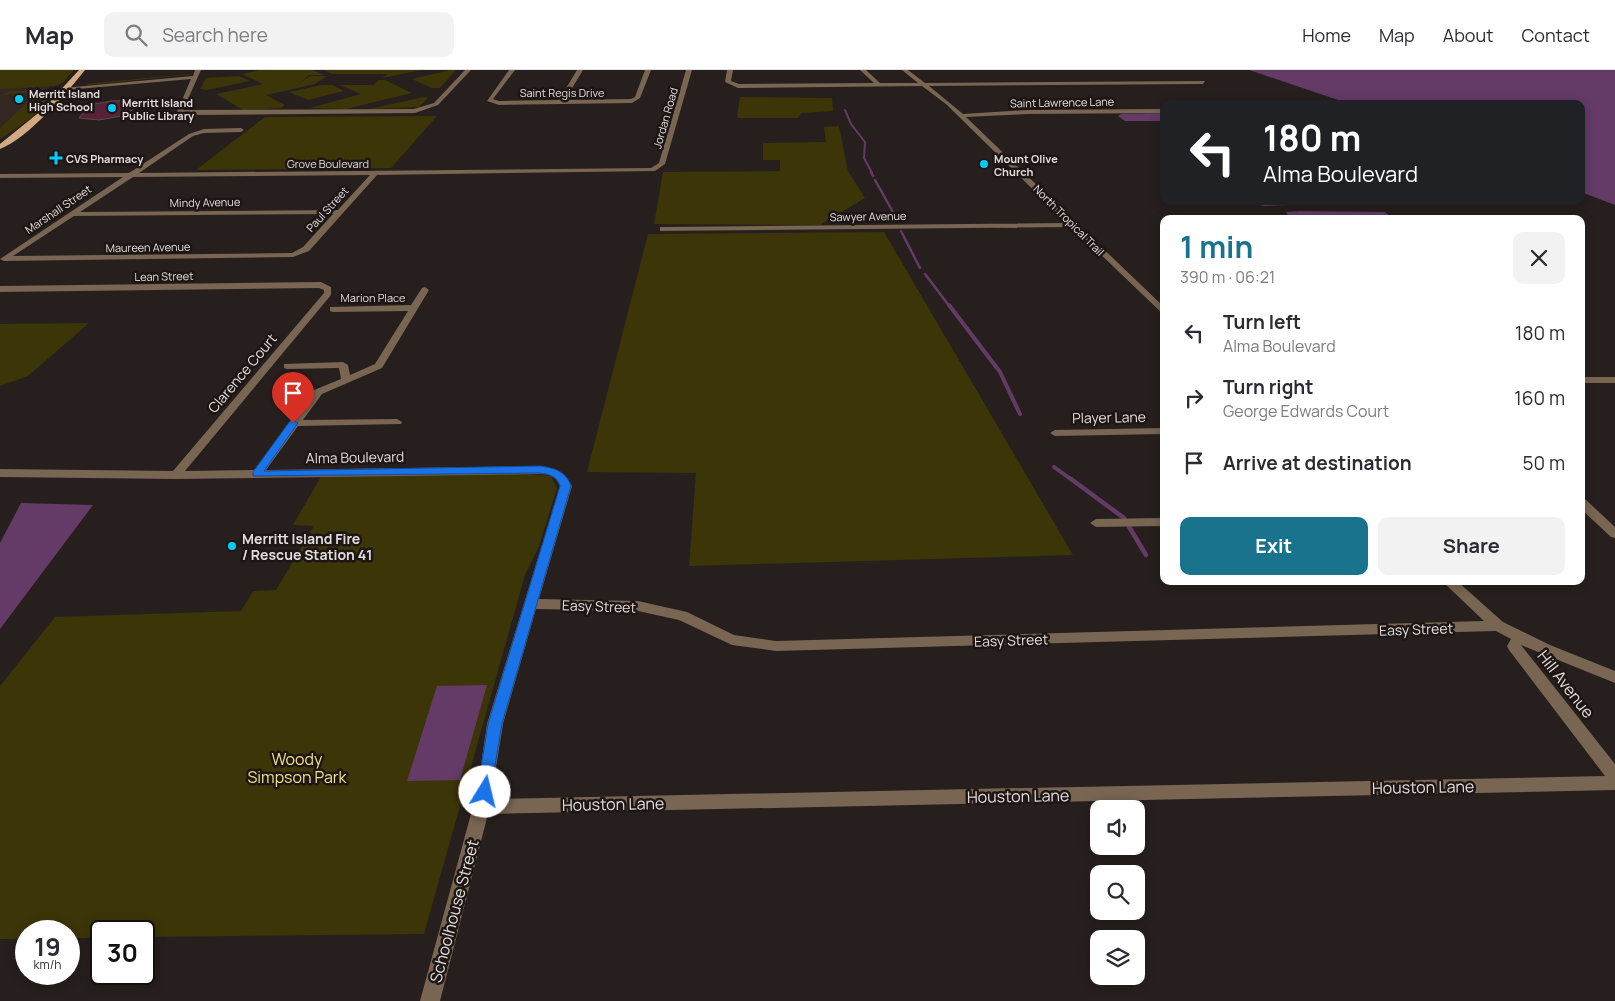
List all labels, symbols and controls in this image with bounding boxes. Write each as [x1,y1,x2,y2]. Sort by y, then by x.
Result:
search box [104,12,454,57]
text: Map [25,18,74,51]
icon: search [122,21,150,49]
text: Search here [162,22,268,48]
text: Home [1302,23,1351,47]
text: Map [1379,23,1415,47]
text: About [1443,23,1493,47]
text: Contact [1521,23,1590,47]
street label: Saint Regis Drive [520,85,605,100]
place label: Merritt Island High School [29,86,100,114]
street label: Jordan Road [649,86,681,150]
marker: Merritt Island High School [13,93,25,105]
street label: Saint Lawrence Lane [1010,94,1115,110]
place label: Merritt Island Public Library [122,95,195,123]
marker: Merritt Island Public Library [106,102,118,114]
text: 180 m [1263,114,1361,162]
icon: left [1180,120,1245,185]
place label: CVS Pharmacy [66,151,144,166]
place label: Mount Olive Church [994,151,1058,179]
marker: CVS Pharmacy [50,152,62,164]
street label: Grove Boulevard [287,156,369,171]
marker: Mount Olive Church [978,158,990,170]
text: Alma Boulevard [1263,159,1418,189]
street label: Marshall Street [22,181,94,237]
street label: North Tropical Trail [1030,181,1108,259]
street label: Paul Street [303,183,351,235]
street label: Mindy Avenue [170,194,241,210]
street label: Sawyer Avenue [829,208,907,224]
text: 1 min [1180,226,1253,267]
button: close [1513,232,1565,284]
street label: Maureen Avenue [105,239,191,255]
text: 390 m · 06:21 [1180,266,1275,288]
street label: Lean Street [134,268,194,284]
street label: Marion Place [341,290,406,305]
text: Turn left [1223,309,1301,335]
icon: left [1180,319,1208,347]
text: 180 m [1515,320,1565,346]
street label: Clarence Court [203,329,281,417]
text: Alma Boulevard [1223,335,1336,357]
pin [272,372,314,423]
text: Turn right [1223,374,1313,400]
icon: arrive [279,379,307,407]
icon: right [1180,384,1208,412]
text: 160 m [1514,385,1565,411]
text: George Edwards Court [1223,400,1389,422]
street label: Player Lane [1072,407,1146,427]
street label: Alma Boulevard [306,447,404,467]
icon: arrive [1180,449,1208,477]
text: Arrive at destination [1223,450,1412,476]
text: 50 m [1523,450,1565,476]
button: Exit [1180,517,1368,575]
button: Share [1378,517,1565,575]
place label: Merritt Island Fire / Rescue Station 41 [242,529,372,564]
marker: Merritt Island Fire / Rescue Station 41 [226,540,238,552]
street label: Easy Street [562,595,637,617]
street label: Easy Street [1379,618,1454,640]
street label: Easy Street [974,629,1049,651]
street label: Hill Avenue [1533,646,1599,722]
park label: Woody Simpson Park [247,748,348,788]
position arrow [458,765,510,817]
street label: Houston Lane [1372,775,1474,799]
street label: Houston Lane [967,784,1069,808]
street label: Houston Lane [562,792,664,816]
map controls [1090,800,1145,985]
button: sound [1090,800,1145,855]
street label: Schoolhouse Street [424,837,484,985]
button: search [1090,865,1145,920]
speed limit sign: 30 [90,920,155,985]
text: 19 [34,929,61,964]
button: layers [1090,930,1145,985]
text: km/h [34,956,61,973]

